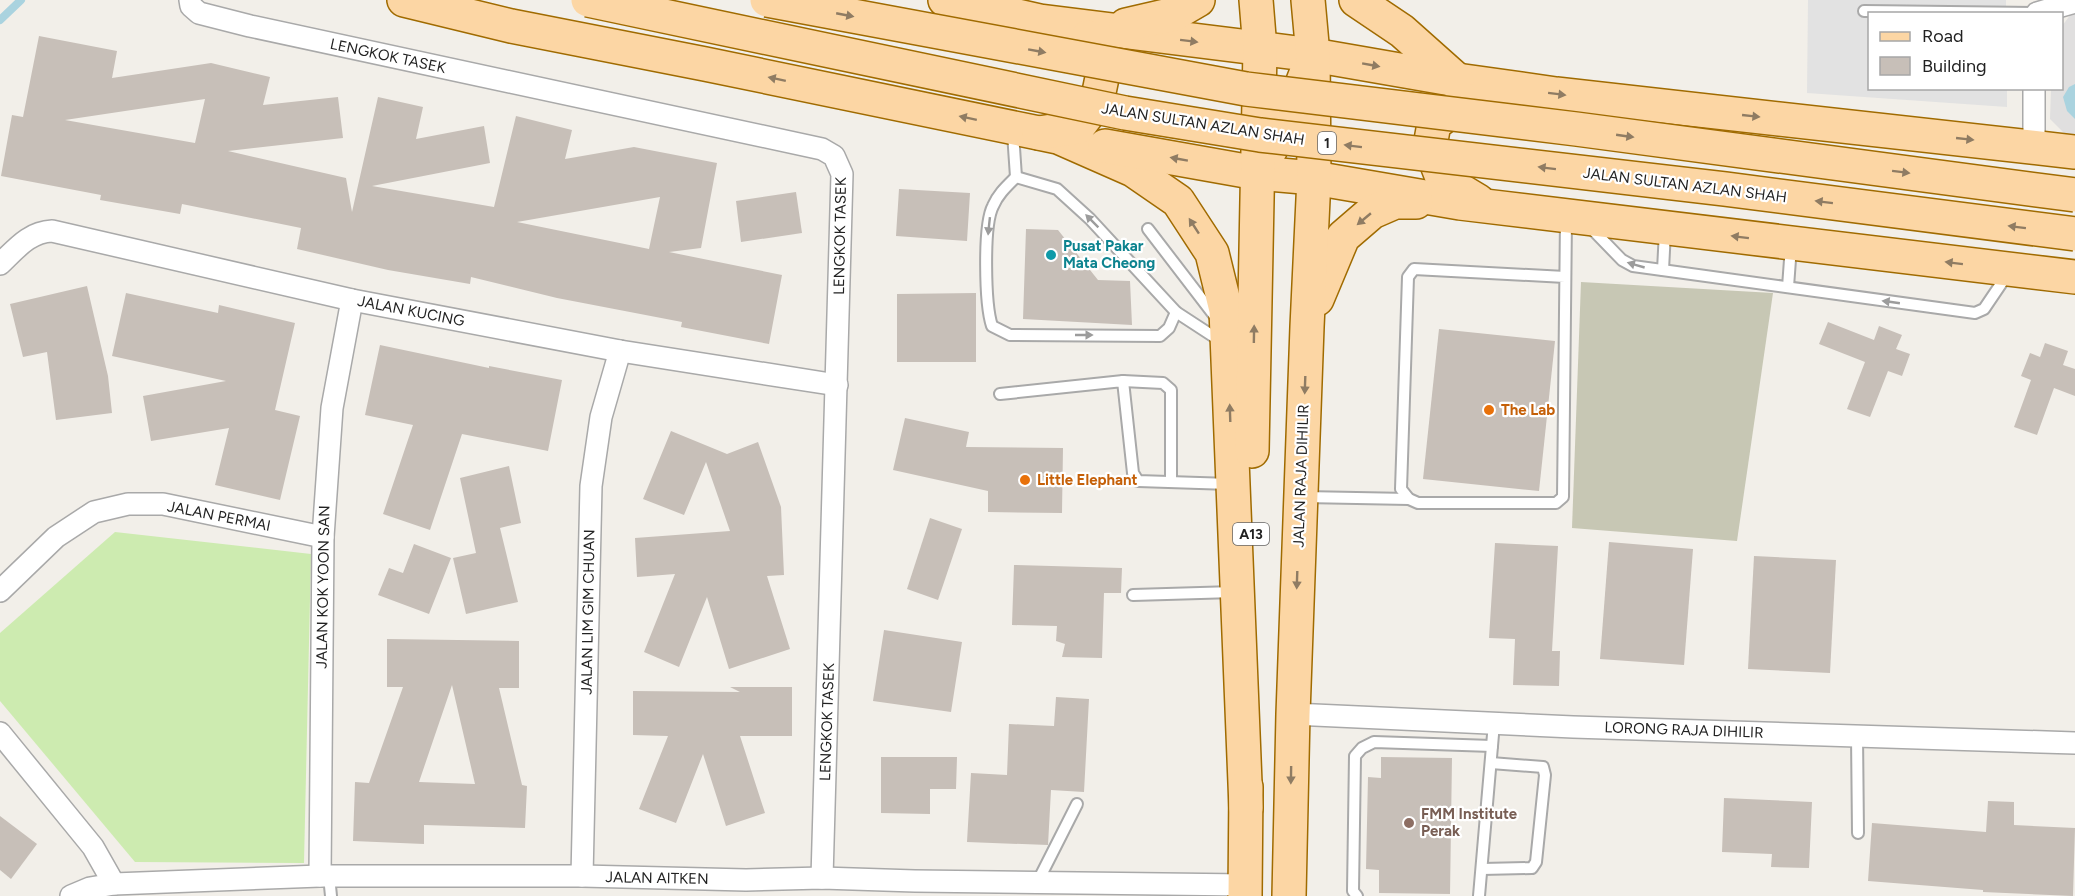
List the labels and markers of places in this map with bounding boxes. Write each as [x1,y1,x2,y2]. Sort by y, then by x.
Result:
place label: Pusat Pakar Mata Cheong [1063,237,1155,272]
marker: Pusat Pakar Mata Cheong [1044,248,1058,262]
place label: The Lab [1501,401,1555,419]
marker: The Lab [1482,403,1496,417]
place label: Little Elephant [1037,471,1138,489]
marker: Little Elephant [1018,473,1032,487]
place label: FMM Institute Perak [1421,805,1518,840]
marker: FMM Institute Perak [1402,816,1416,830]

